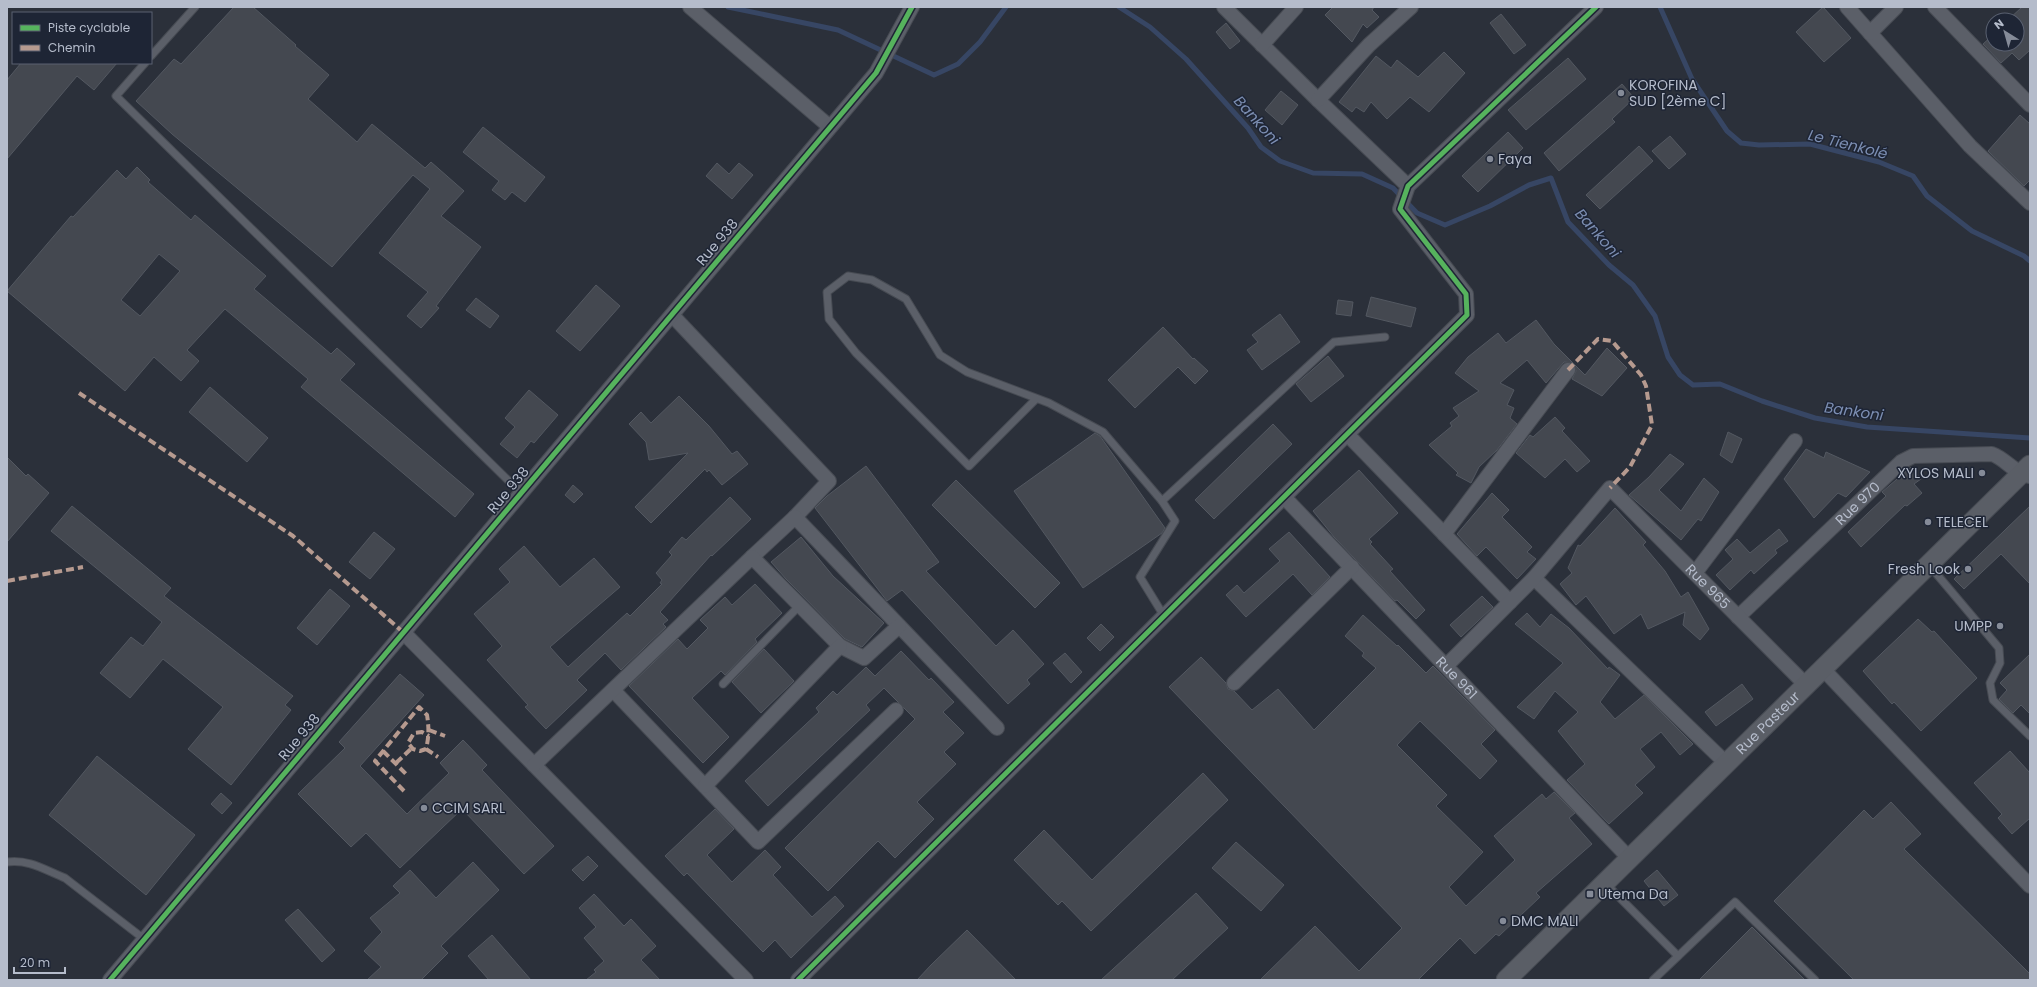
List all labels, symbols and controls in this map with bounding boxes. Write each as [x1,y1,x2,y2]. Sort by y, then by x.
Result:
legend [12,12,152,64]
north arrow [1985,12,2025,52]
text: N [1991,15,2007,33]
text: Piste cyclable [48,19,130,36]
text: Chemin [48,39,95,56]
place label: KOROFINA SUD [2ème C] [1629,75,1727,111]
marker: KOROFINA SUD [2ème C] [1616,88,1626,98]
water label: Bankoni [1229,91,1285,149]
water label: Le Tienkolé [1806,124,1890,164]
place label: Faya [1498,149,1532,169]
marker: Faya [1485,154,1495,164]
water label: Bankoni [1571,204,1626,263]
street label: Rue 938 [691,214,743,270]
water label: Bankoni [1823,396,1885,426]
street label: Rue 938 [482,462,534,518]
place label: XYLOS MALI [1897,463,1974,483]
marker: XYLOS MALI [1977,468,1987,478]
street label: Rue 970 [1831,477,1884,530]
place label: TELECEL [1936,512,1988,532]
marker: TELECEL [1923,517,1933,527]
street label: Rue 965 [1681,559,1735,613]
place label: Fresh Look [1888,559,1961,579]
marker: Fresh Look [1963,564,1973,574]
place label: UMPP [1954,616,1992,636]
marker: UMPP [1995,621,2005,631]
street label: Rue 961 [1432,652,1482,703]
street label: Rue Pasteur [1731,687,1804,759]
street label: Rue 938 [273,709,325,765]
place label: CCIM SARL [432,798,505,818]
marker: CCIM SARL [419,803,429,813]
place label: Utema Da [1598,884,1668,904]
marker: Utema Da [1585,889,1595,899]
place label: DMC MALI [1511,911,1578,931]
marker: DMC MALI [1498,916,1508,926]
scale bar [14,949,65,975]
text: 20 m [20,954,50,971]

